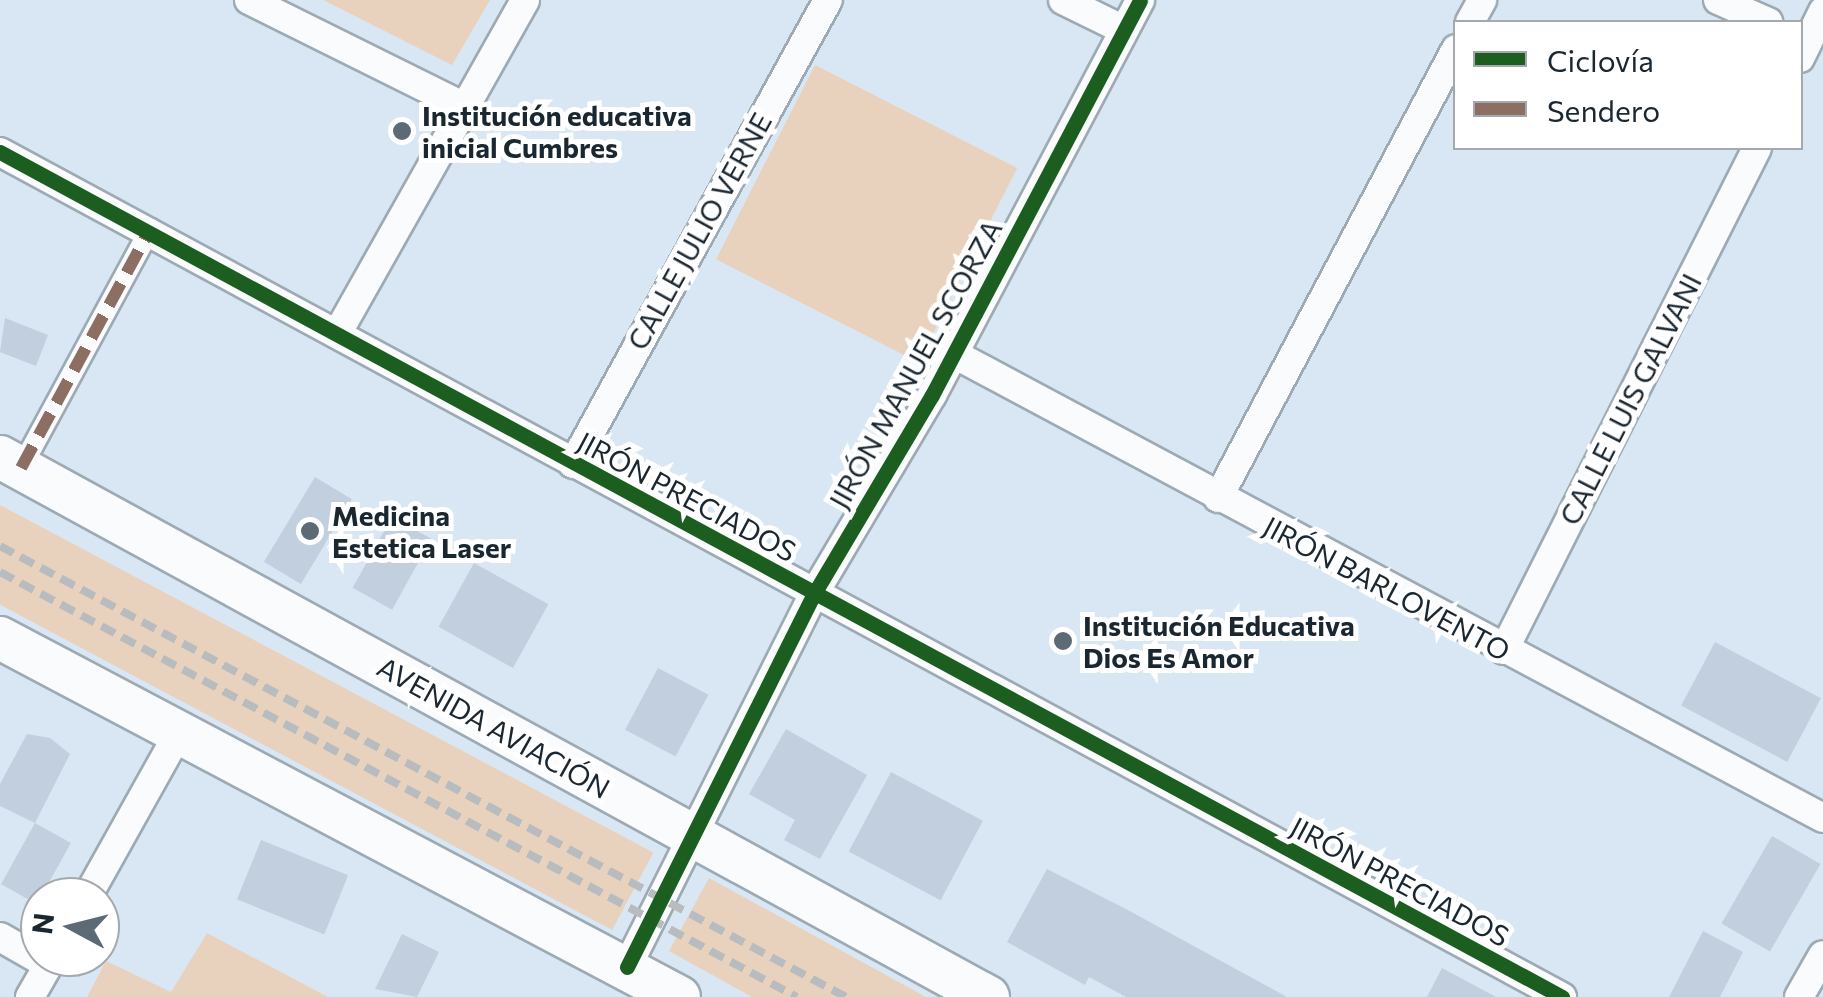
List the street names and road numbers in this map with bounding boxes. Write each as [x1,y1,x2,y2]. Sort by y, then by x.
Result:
street label: CALLE JULIO VERNE [620,107,778,355]
street label: JIRÓN MANUEL SCORZA [822,214,1008,514]
street label: CALLE LUIS GALVANI [1552,268,1708,530]
street label: JIRÓN PRECIADOS [572,424,802,568]
street label: JIRÓN BARLOVENTO [1258,509,1516,667]
street label: AVENIDA AVIACIÓN [372,649,616,805]
street label: JIRÓN PRECIADOS [1285,809,1515,953]

